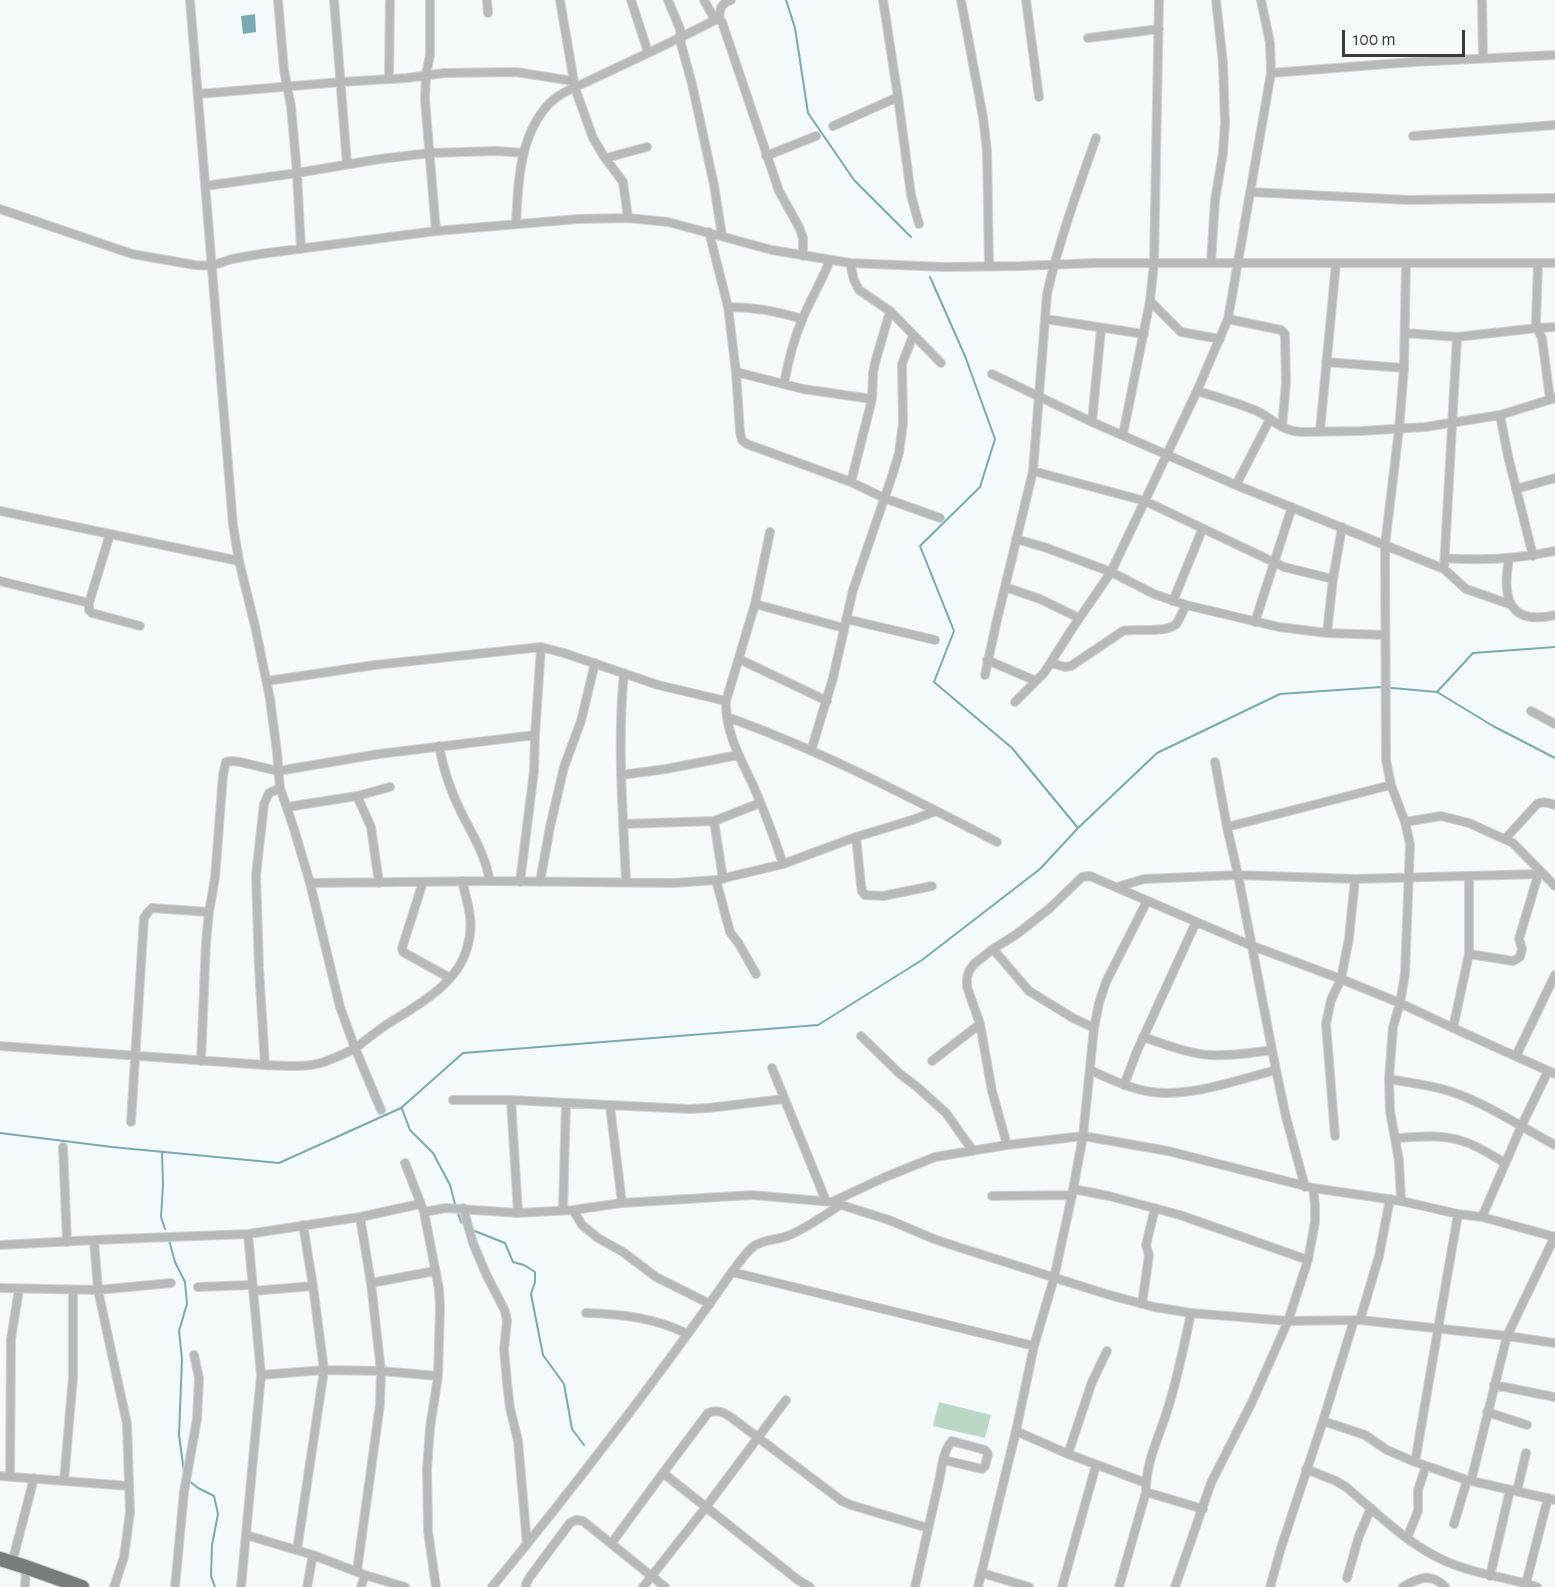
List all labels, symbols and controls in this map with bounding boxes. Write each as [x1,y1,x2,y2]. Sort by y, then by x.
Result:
scale bar [1345,18,1468,56]
text: 100 m [1353,31,1396,49]

